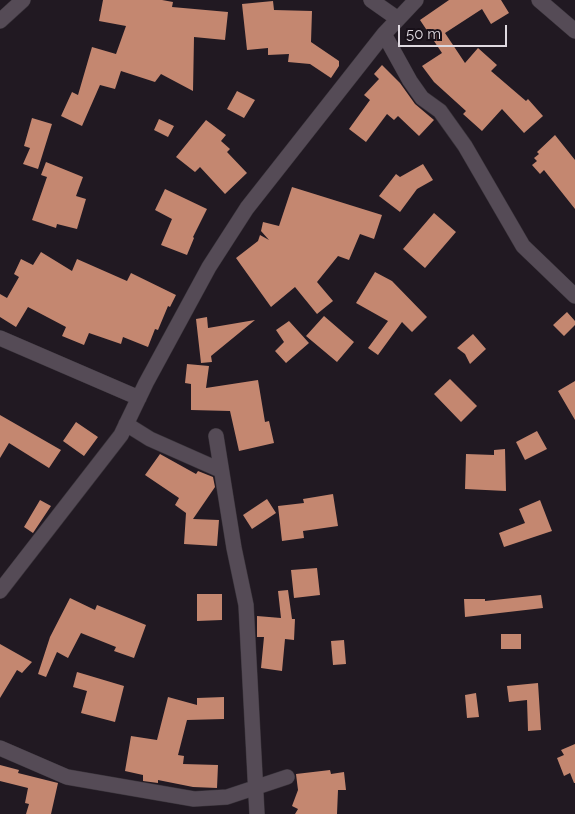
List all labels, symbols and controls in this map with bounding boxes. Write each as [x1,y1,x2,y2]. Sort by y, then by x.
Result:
scale bar [400,15,509,47]
text: 50 m [406,25,441,43]

